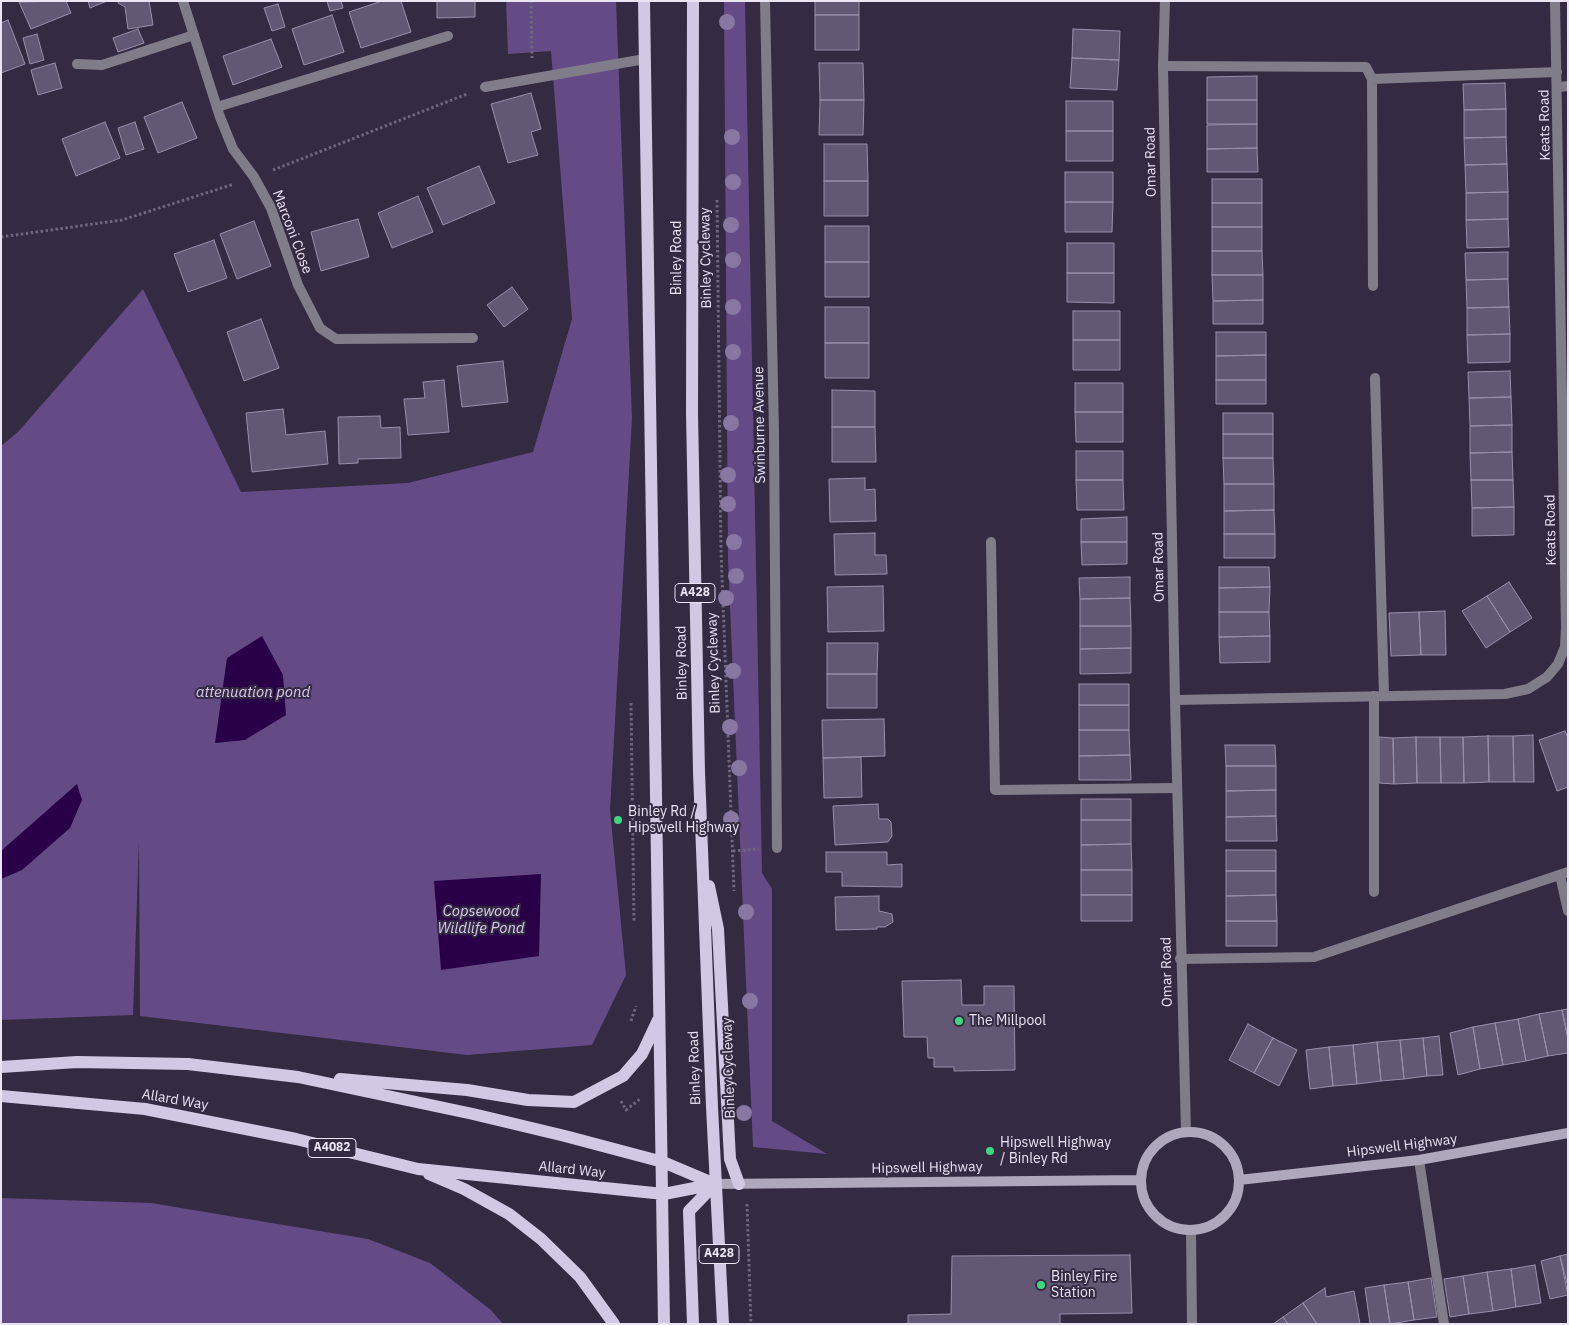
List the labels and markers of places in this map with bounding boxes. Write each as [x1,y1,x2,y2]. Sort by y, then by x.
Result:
place label: Binley Rd / Hipswell Highway [628,804,739,836]
marker: Binley Rd / Hipswell Highway [612,814,624,826]
place label: The Millpool [969,1013,1046,1029]
marker: The Millpool [953,1015,965,1027]
place label: Hipswell Highway / Binley Rd [1000,1135,1111,1168]
marker: Hipswell Highway / Binley Rd [984,1145,996,1157]
place label: Binley Fire Station [1051,1269,1117,1302]
marker: Binley Fire Station [1035,1279,1047,1291]

